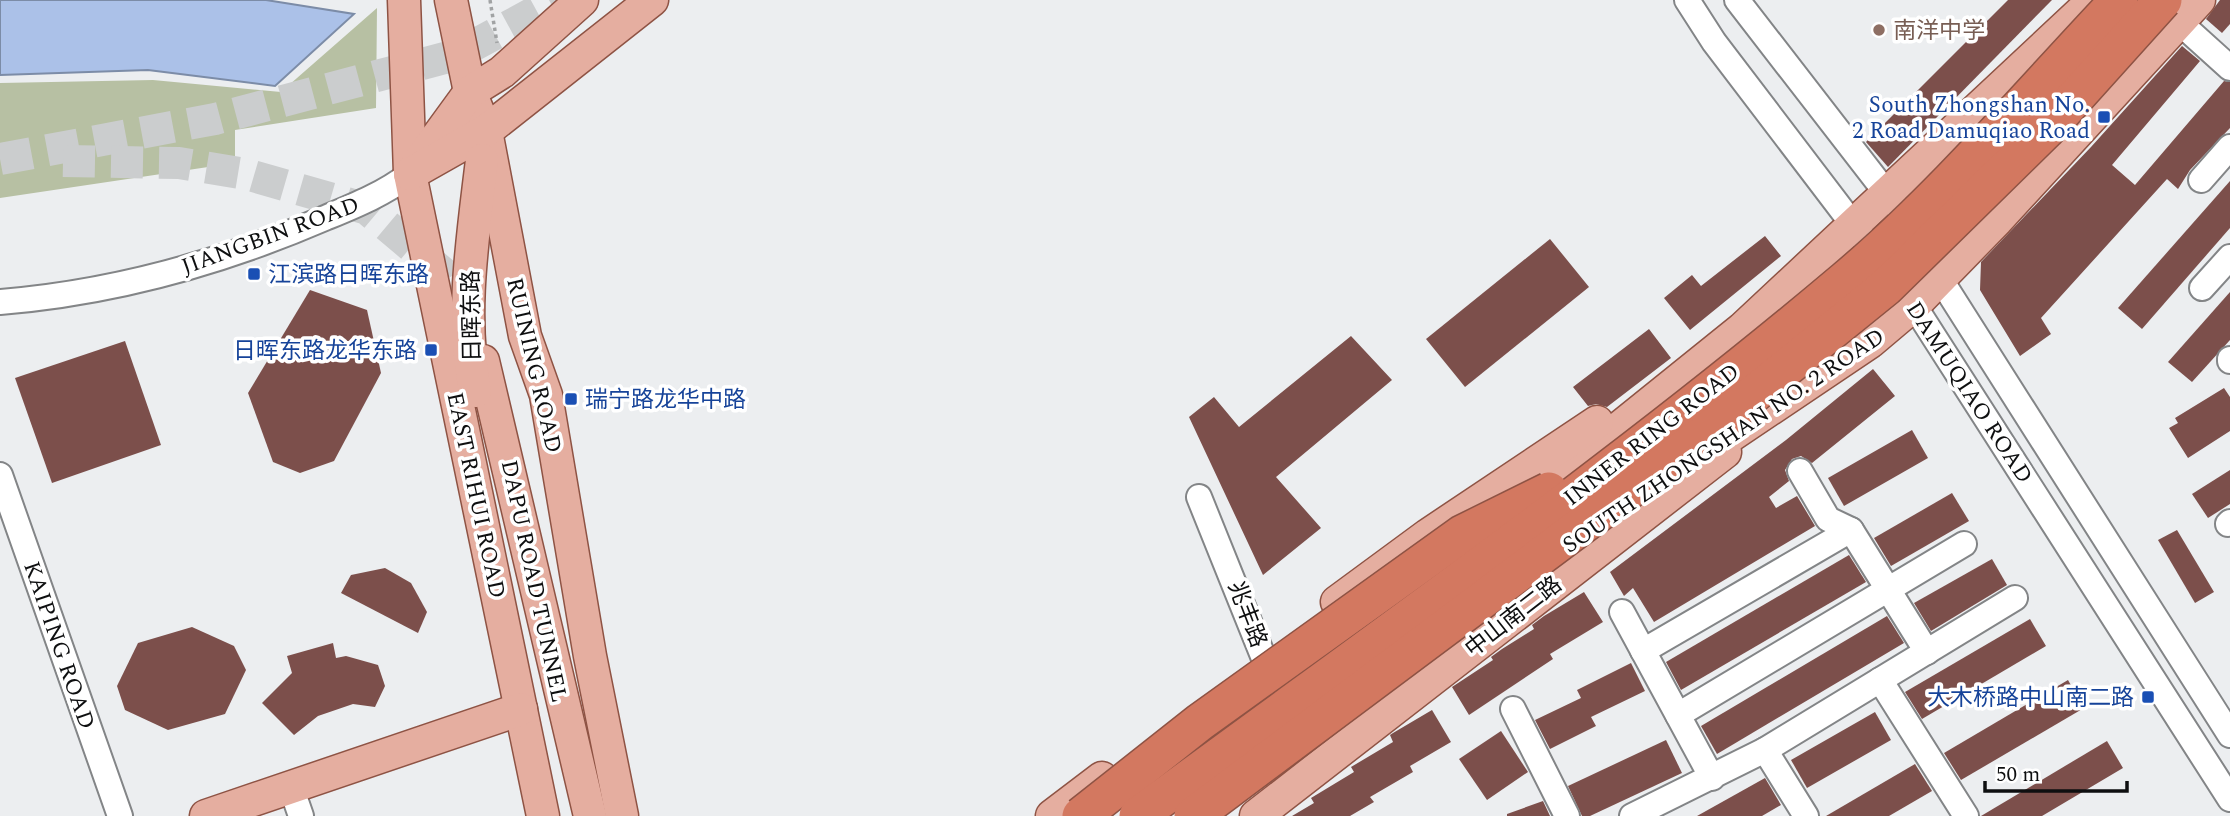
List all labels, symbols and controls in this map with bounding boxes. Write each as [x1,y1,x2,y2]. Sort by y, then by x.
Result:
place label: 南洋中学 [1893,14,1985,49]
marker: 南洋中学 [1871,22,1887,38]
place label: South Zhongshan No. 2 Road Damuqiao Road [1852,88,2090,149]
marker: South Zhongshan No. 2 Road Damuqiao Road [2096,109,2112,125]
street label: JIANGBIN ROAD [176,188,365,285]
place label: 江滨路日晖东路 [268,258,429,293]
marker: 江滨路日晖东路 [246,266,262,282]
street label: 日晖东路 [454,270,491,362]
street label: RUINING ROAD [496,274,571,457]
street label: DAMUQIAO ROAD [1897,295,2041,491]
street label: SOUTH ZHONGSHAN NO. 2 ROAD [1556,320,1892,563]
place label: 日晖东路龙华东路 [233,334,417,369]
marker: 日晖东路龙华东路 [423,342,439,358]
street label: INNER RING ROAD [1556,355,1748,515]
place label: 瑞宁路龙华中路 [585,383,746,418]
street label: EAST RIHUI ROAD [437,389,514,602]
marker: 瑞宁路龙华中路 [563,391,579,407]
street label: DAPU ROAD TUNNEL [491,457,576,706]
street label: KAIPING ROAD [13,557,104,734]
street label: 中山南二路 [1458,568,1570,666]
street label: 兆丰路 [1218,576,1275,653]
place label: 大木桥路中山南二路 [1927,681,2134,716]
marker: 大木桥路中山南二路 [2140,689,2156,705]
scale bar [1985,750,2127,794]
text: 50 m [1996,759,2040,791]

